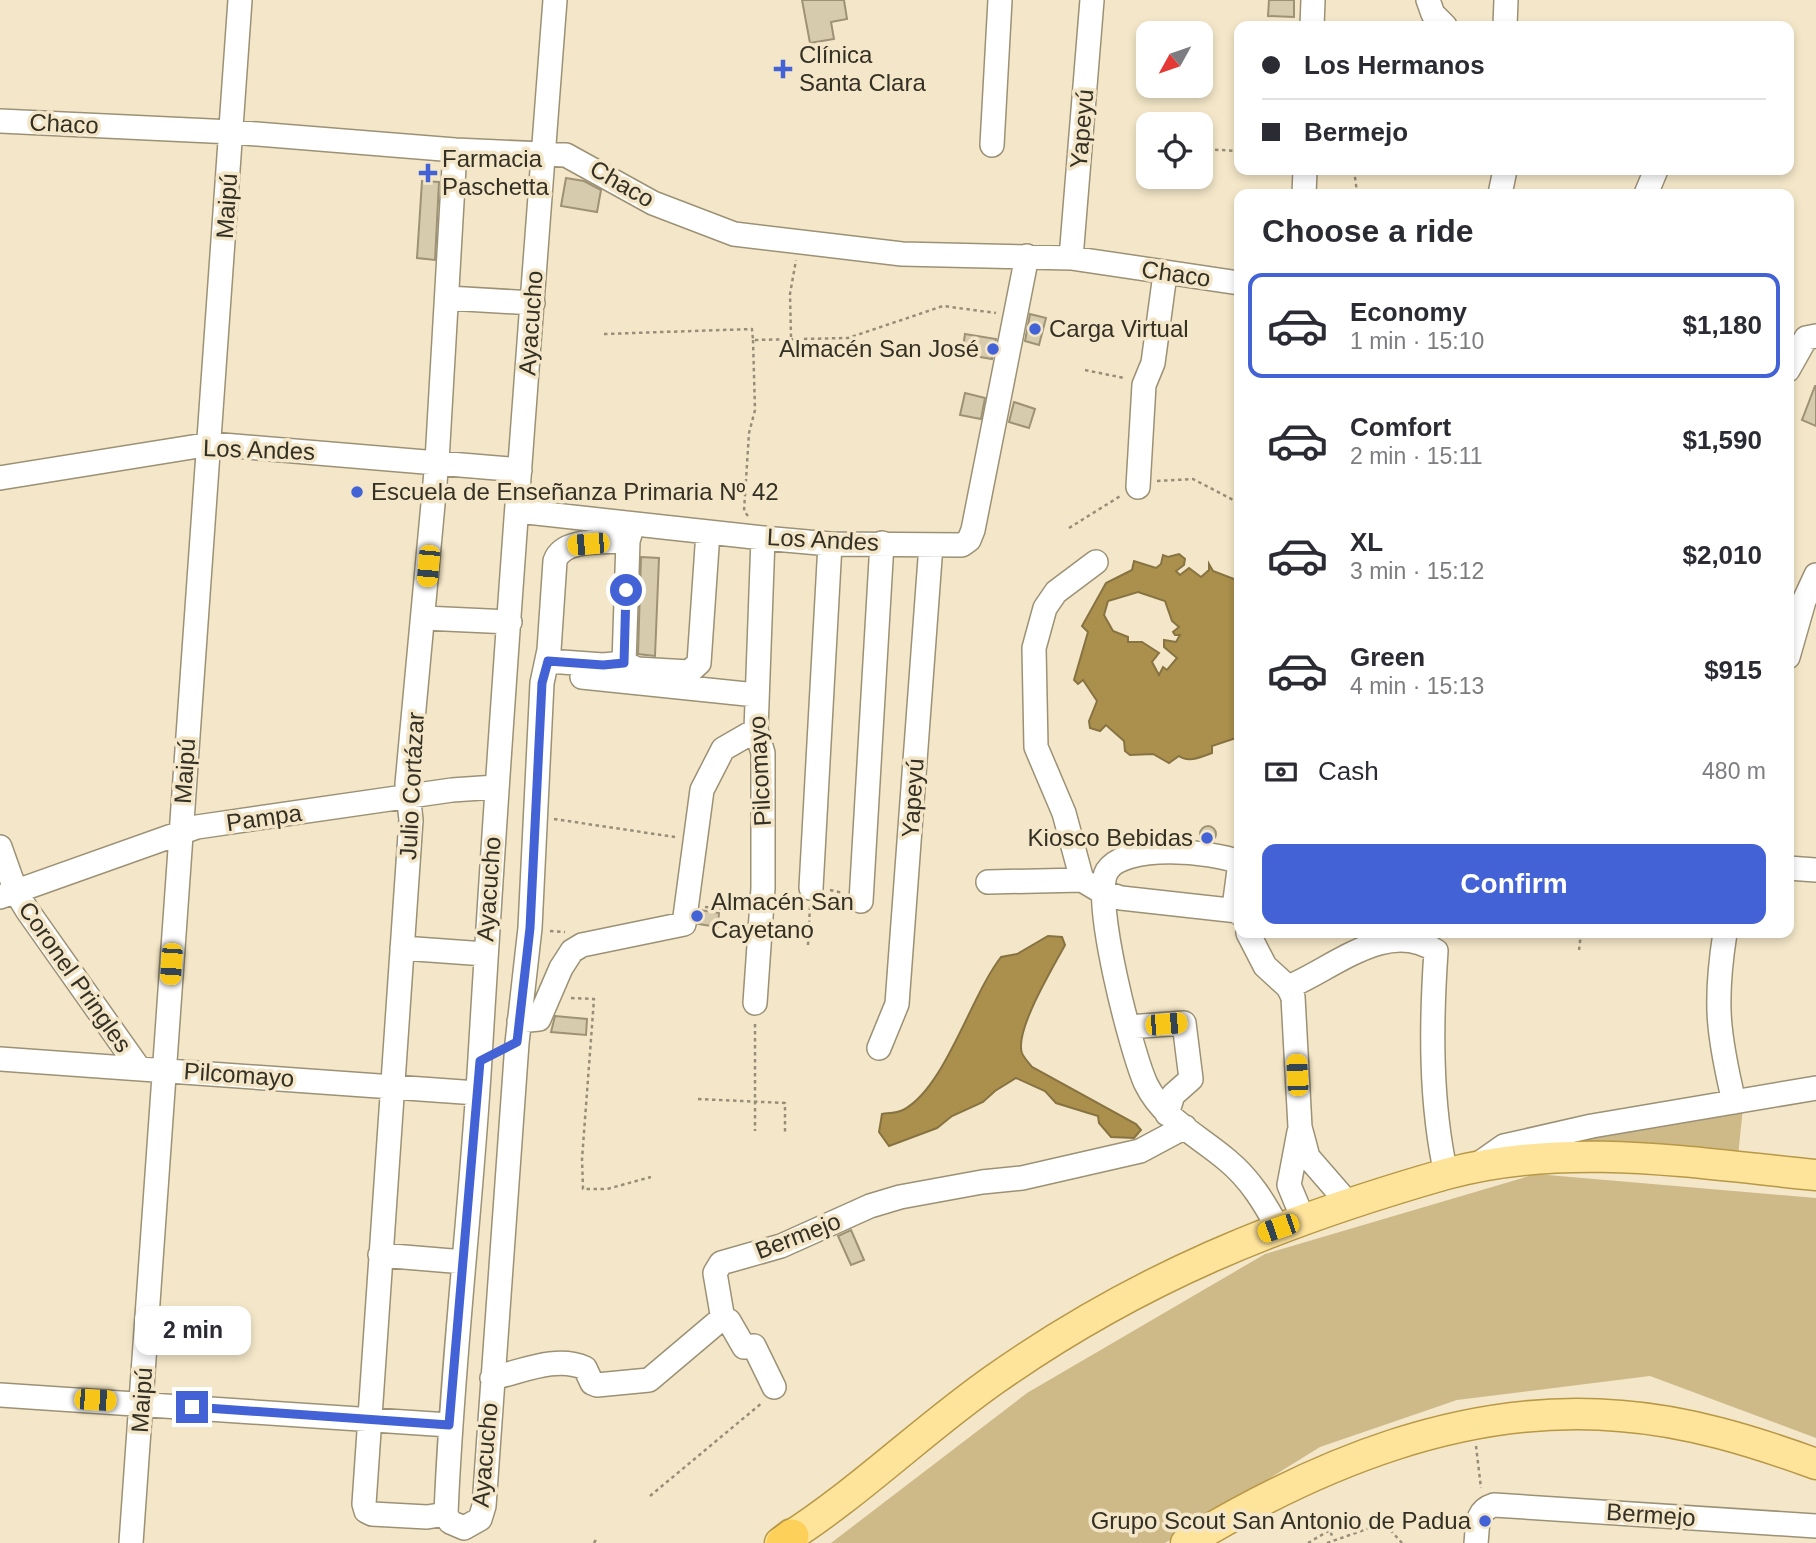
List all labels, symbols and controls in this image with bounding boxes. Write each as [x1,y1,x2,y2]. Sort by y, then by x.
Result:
north arrow [1136,21,1213,98]
map controls [1136,21,1213,189]
place label: Clínica Santa Clara [799,41,926,96]
text: Los Hermanos [1304,50,1485,80]
marker: Clínica Santa Clara [773,59,793,79]
street label: Yapeyú [1065,88,1098,170]
street label: Chaco [29,108,99,139]
button: locate [1136,112,1213,189]
text: Bermejo [1304,117,1408,147]
place label: Farmacia Paschetta [442,145,549,200]
street label: Chaco [585,155,659,213]
marker: Farmacia Paschetta [420,165,436,181]
street label: Maipú [211,172,242,240]
text: Choose a ride [1262,213,1474,249]
street label: Chaco [1140,255,1212,292]
street label: Ayacucho [513,270,548,376]
icon: car [1266,294,1329,357]
text: Economy [1350,297,1467,327]
text: $1,180 [1682,310,1762,340]
place label: Carga Virtual [1049,315,1189,342]
marker: Carga Virtual [1027,321,1043,337]
text: 1 min · 15:10 [1350,328,1484,354]
place label: Almacén San José [779,335,979,362]
marker: Almacén San José [985,341,1001,357]
icon: car [1266,409,1329,472]
text: Comfort [1350,412,1451,442]
text: $1,590 [1682,425,1762,455]
street label: Los Andes [203,434,316,465]
text: 2 min · 15:11 [1350,443,1483,469]
place label: Escuela de Enseñanza Primaria Nº 42 [371,478,779,505]
marker: Escuela de Enseñanza Primaria Nº 42 [349,484,365,500]
street label: Los Andes [766,523,880,556]
icon: car [1266,524,1329,587]
text: XL [1350,527,1383,557]
car [567,532,610,556]
text: $2,010 [1682,540,1762,570]
car [416,544,441,588]
text: 3 min · 15:12 [1350,558,1484,584]
route start [610,574,642,606]
icon: car [1266,639,1329,702]
text: Green [1350,642,1425,672]
text: $915 [1704,655,1762,685]
text: 4 min · 15:13 [1350,673,1484,699]
street label: Julio Cortázar [394,711,429,861]
street label: Pilcomayo [743,715,776,827]
street label: Maipú [169,737,200,805]
icon: cash [1262,753,1300,791]
text: Cash [1318,756,1379,786]
street label: Yapeyú [896,757,929,839]
text: 480 m [1702,758,1766,784]
street label: Pampa [224,799,304,836]
place label: Kiosco Bebidas [1028,824,1193,851]
marker: Kiosco Bebidas [1199,830,1215,846]
street label: Ayacucho [471,836,506,942]
button: Confirm [1262,844,1766,924]
place label: Almacén San Cayetano [711,888,854,943]
street label: Coronel Pringles [13,896,137,1057]
marker: Almacén San Cayetano [689,908,705,924]
car [160,942,183,986]
car [1145,1012,1188,1036]
car [1286,1053,1309,1097]
street label: Pilcomayo [183,1057,295,1092]
street label: Bermejo [751,1207,844,1264]
car [1255,1211,1302,1245]
callout: 2 min [134,1306,250,1354]
text: 2 min [163,1317,223,1343]
street label: Maipú [126,1366,157,1434]
car [74,1388,117,1412]
route end [176,1391,208,1423]
street label: Ayacucho [466,1401,503,1508]
street label: Bermejo [1606,1498,1697,1531]
place label: Grupo Scout San Antonio de Padua [1091,1507,1472,1534]
marker: Grupo Scout San Antonio de Padua [1477,1513,1493,1529]

